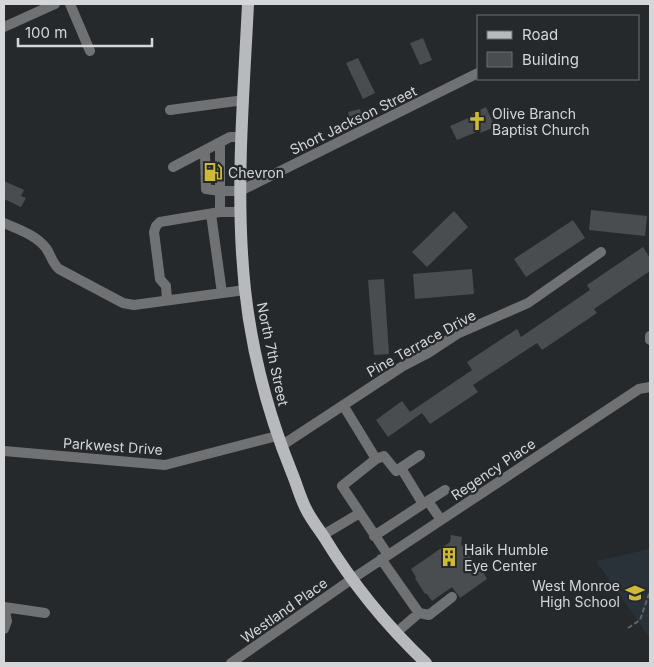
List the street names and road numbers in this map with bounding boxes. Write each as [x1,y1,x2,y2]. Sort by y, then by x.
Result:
street label: Short Jackson Street [287,82,419,158]
street label: North 7th Street [254,301,292,408]
street label: Pine Terrace Drive [363,306,479,380]
street label: Parkwest Drive [63,434,163,458]
street label: Regency Place [448,435,538,503]
street label: Westland Place [238,574,330,646]

